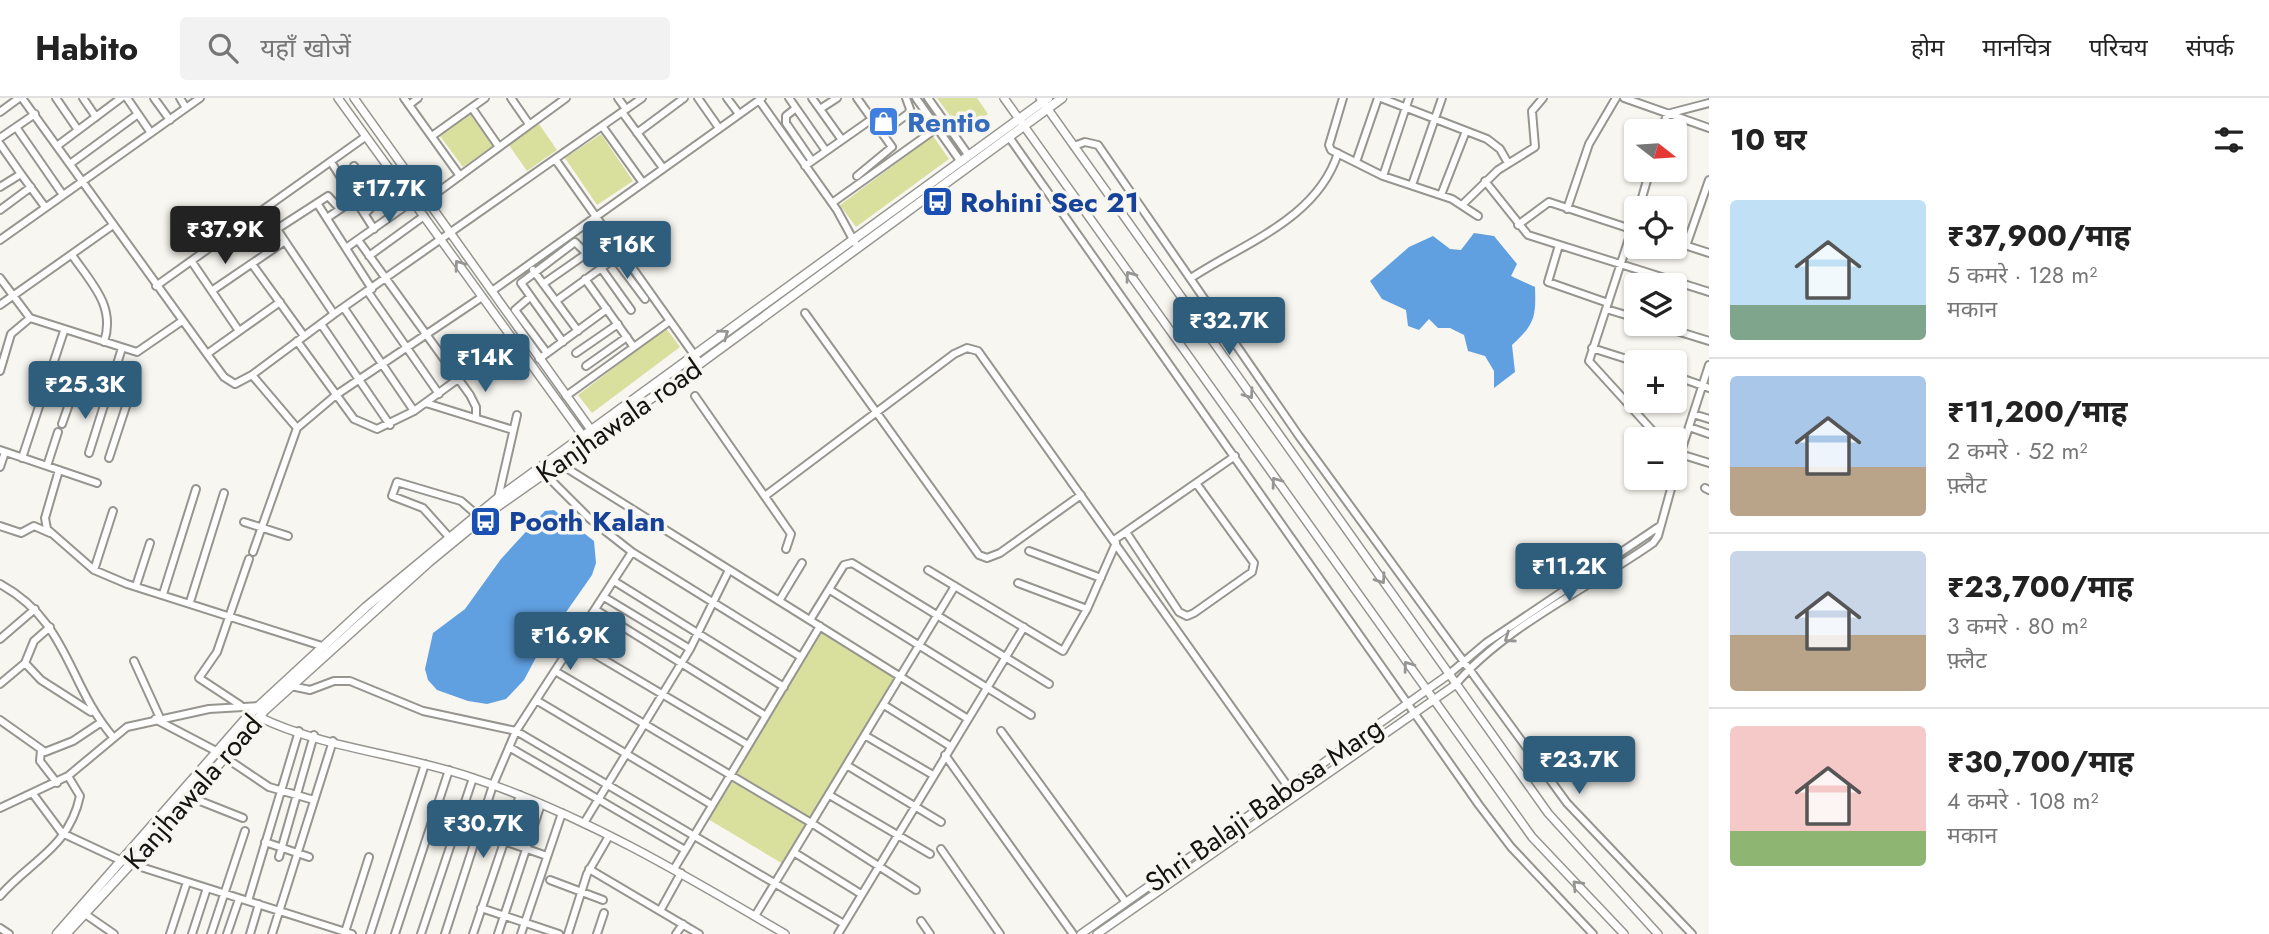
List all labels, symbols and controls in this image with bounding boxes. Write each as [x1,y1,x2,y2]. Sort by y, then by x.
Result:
search box [180,17,670,80]
text: Habito [35,25,138,72]
icon: search [204,29,242,67]
text: यहाँ खोजें [260,29,351,67]
text: होम [1911,30,1944,65]
text: मानचित्र [1982,30,2051,65]
text: परिचय [2089,30,2148,65]
text: संपर्क [2186,30,2234,65]
place label: Rentio [907,102,990,143]
shop icon: Rentio [867,105,901,139]
text: 10 घर [1730,118,1807,161]
north arrow [1624,119,1687,182]
map controls [1624,119,1687,490]
icon: filters [2210,121,2248,159]
pin: ₹17.7K [332,166,446,225]
text: ₹17.7K [352,171,426,205]
place label: Rohini Sec 21 [960,182,1139,223]
bus stop icon: Rohini Sec 21 [920,185,954,219]
button: locate [1624,196,1687,259]
pin: ₹37.9K [168,206,282,266]
text: ₹37.9K [186,212,264,246]
text: ₹37,900/माह [1947,214,2131,257]
pin: ₹16K [586,222,668,281]
text: ₹16K [599,227,655,261]
icon: home [1786,228,1870,312]
text: 5 कमरे · 128 m² [1947,258,2097,292]
one-way arrow [455,261,468,273]
one-way arrow [1126,271,1138,284]
button: layers [1624,273,1687,336]
text: मकान [1947,292,1997,326]
pin: ₹32.7K [1172,298,1286,357]
text: ₹32.7K [1189,303,1269,337]
one-way arrow [716,330,729,342]
pin: ₹14K [444,334,526,394]
text: ₹14K [457,340,514,374]
street label: Kanjhawala road [528,349,710,493]
button: + [1624,350,1687,413]
pin: ₹25.3K [28,362,142,421]
text: ₹25.3K [45,367,125,401]
one-way arrow [1241,386,1253,399]
text: ₹11,200/माह [1947,390,2127,433]
icon: home [1786,404,1870,488]
button: − [1624,427,1687,490]
text: 2 कमरे · 52 m² [1947,434,2087,468]
text: फ़्लैट [1947,468,1987,502]
one-way arrow [1272,477,1284,489]
place label: Pooth Kalan [509,501,665,542]
bus stop icon: Pooth Kalan [469,504,503,538]
pin: ₹11.2K [1512,544,1626,603]
text: ₹11.2K [1531,549,1607,583]
text: ₹23,700/माह [1947,565,2133,608]
one-way arrow [1373,571,1385,584]
icon: home [1786,579,1870,663]
text: 3 कमरे · 80 m² [1947,609,2087,643]
pin: ₹16.9K [513,612,627,672]
text: ₹16.9K [530,618,610,652]
one-way arrow [1504,630,1517,642]
text: फ़्लैट [1947,643,1987,677]
one-way arrow [1404,661,1417,674]
street label: Kanjhawala road [114,705,272,879]
street label: Shri Balaji Babosa Marg [1137,707,1391,903]
pin: ₹23.7K [1522,736,1636,796]
text: ₹30,700/माह [1947,740,2134,783]
text: ₹23.7K [1539,742,1619,776]
icon: home [1786,754,1870,838]
text: 4 कमरे · 108 m² [1947,784,2098,818]
pin: ₹30.7K [426,800,540,860]
text: ₹30.7K [443,806,523,840]
text: मकान [1947,818,1997,852]
one-way arrow [1573,880,1586,893]

